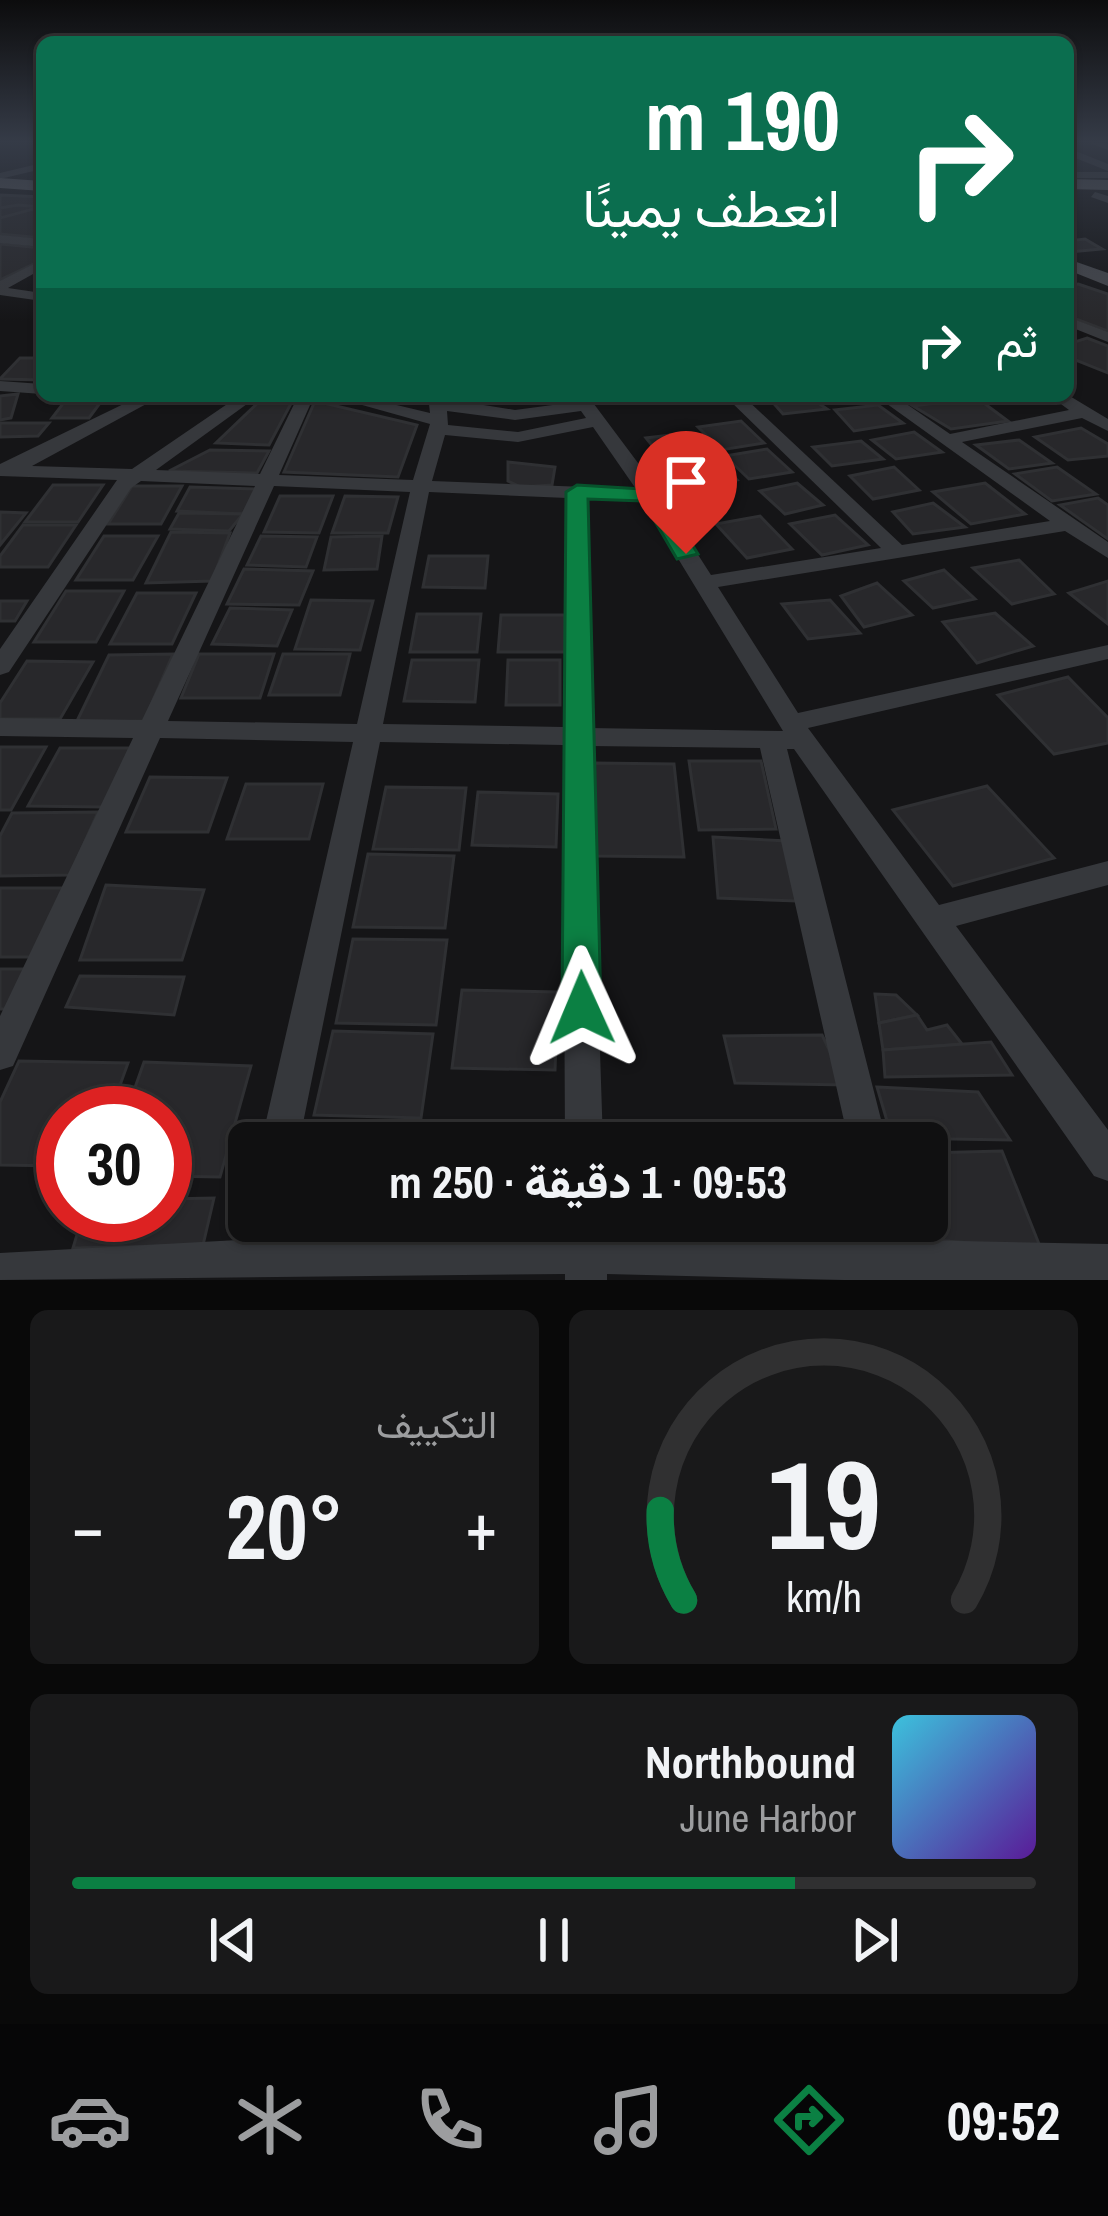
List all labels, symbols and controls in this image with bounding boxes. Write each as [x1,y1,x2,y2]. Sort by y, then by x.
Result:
text: 190 m [645,63,840,176]
icon: right [882,84,1038,240]
text: انعطف يمينًا [583,171,840,244]
text: ثم [996,310,1038,371]
icon: right [906,312,972,378]
pin [635,431,737,554]
icon: arrive [653,449,719,515]
position arrow [519,945,645,1071]
speed limit sign: 30 [36,1086,192,1242]
text: 09:53 · 1 دقيقة · 250 m [389,1151,787,1212]
text: التكييف [376,1398,497,1450]
text: 19 [767,1420,880,1588]
text: 20° [225,1466,344,1587]
text: − [72,1482,104,1571]
text: + [465,1482,497,1571]
text: km/h [785,1568,862,1625]
text: Northbound [645,1731,856,1792]
text: June Harbor [680,1792,856,1844]
icon: previous [200,1907,266,1973]
icon: pause [521,1907,587,1973]
icon: next [842,1907,908,1973]
icon: car [48,2078,132,2162]
icon: climate [228,2078,312,2162]
icon: phone [408,2078,492,2162]
icon: music [587,2078,671,2162]
icon: directions [767,2078,851,2162]
text: 09:52 [947,2084,1060,2157]

